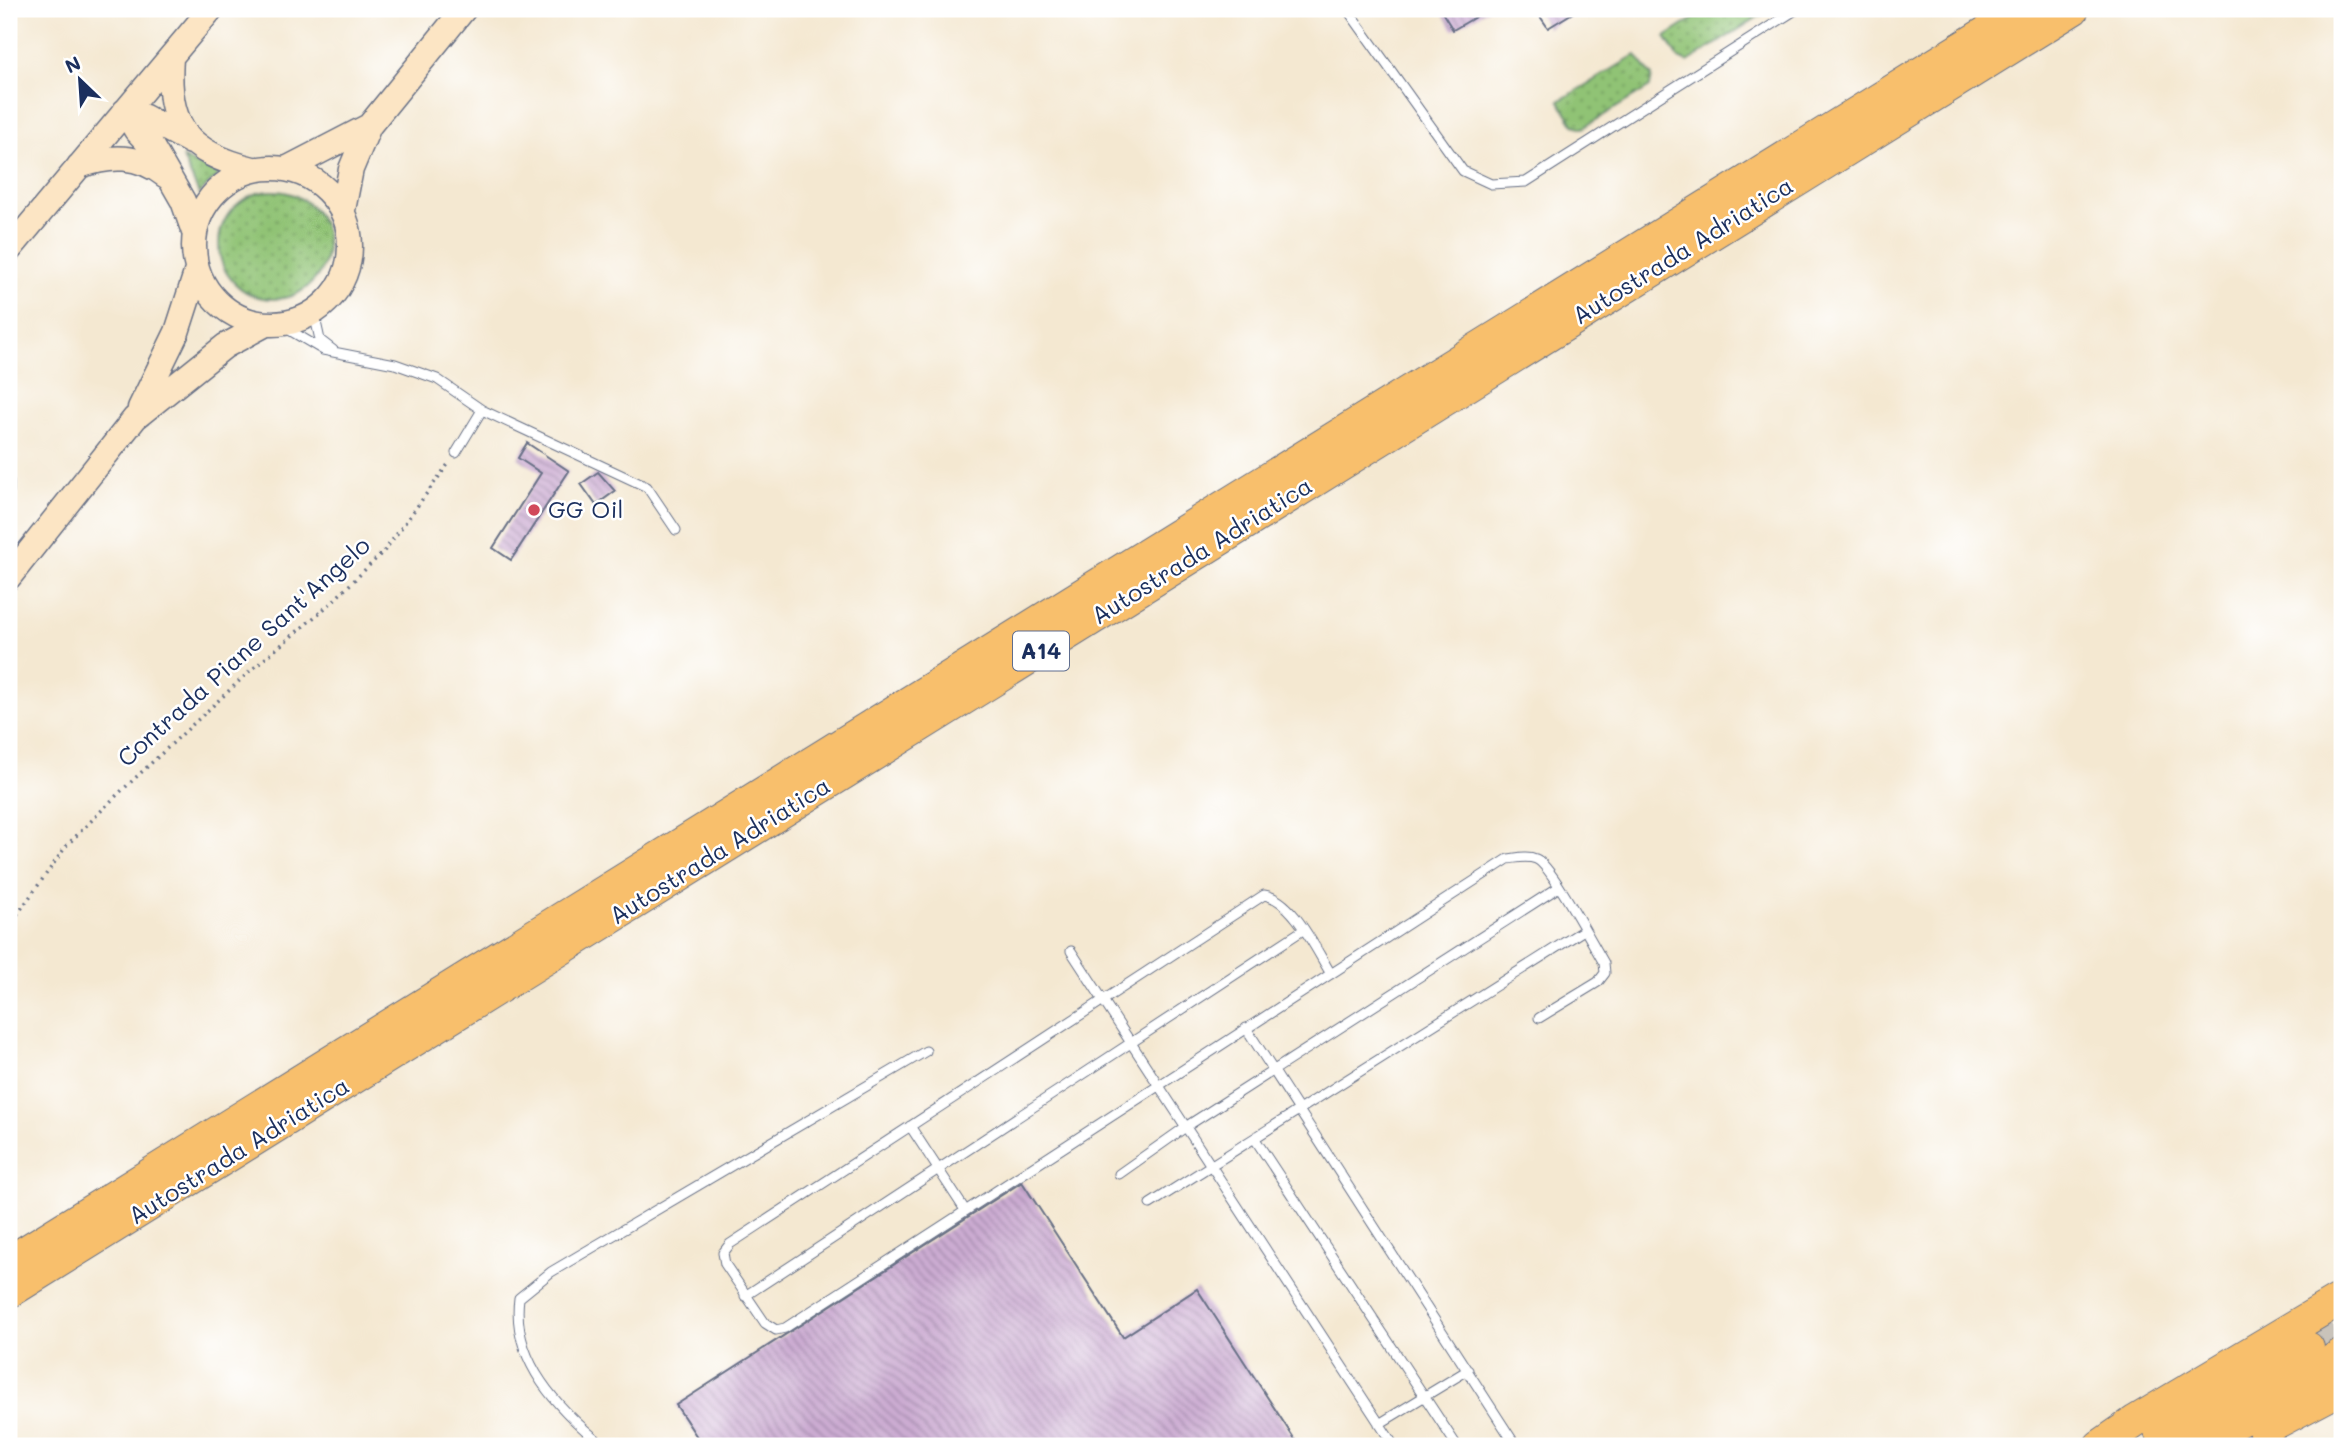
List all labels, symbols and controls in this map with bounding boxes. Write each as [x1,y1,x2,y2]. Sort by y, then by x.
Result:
north arrow [46,46,116,116]
text: N [61,50,84,79]
street label: Autostrada Adriatica [1566,169,1798,330]
street label: Autostrada Adriatica [1085,469,1317,630]
place label: GG Oil [548,493,624,524]
marker: GG Oil [526,502,542,518]
street label: Contrada Piane Sant'Angelo [110,529,376,773]
road number: A14 [1013,632,1069,670]
street label: Autostrada Adriatica [603,769,835,930]
street label: Autostrada Adriatica [122,1069,354,1230]

